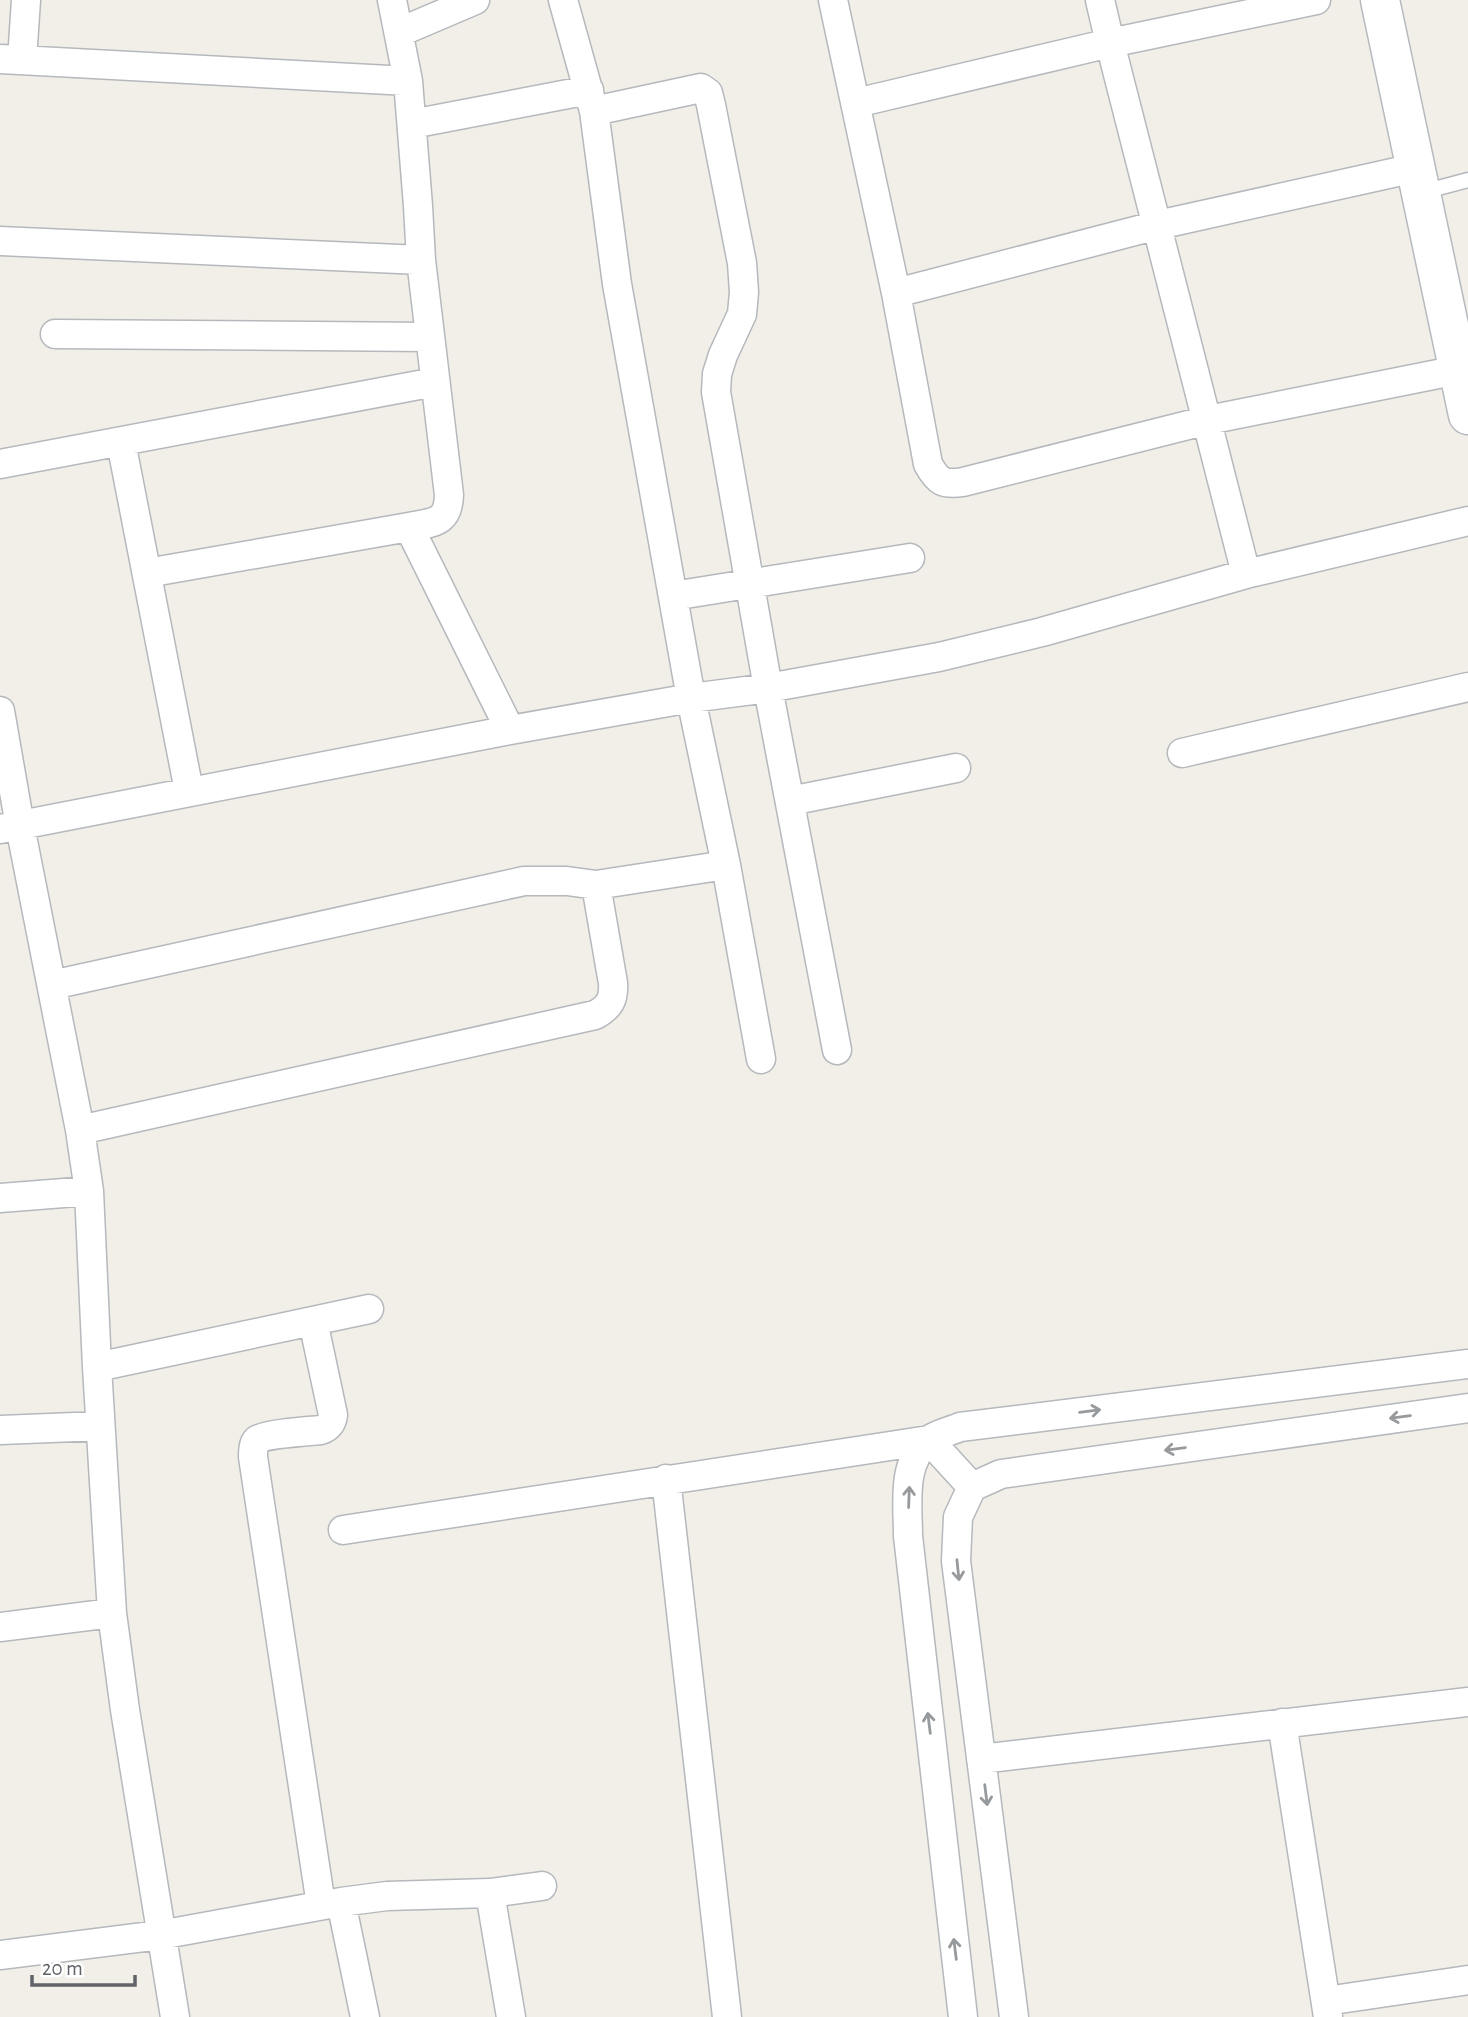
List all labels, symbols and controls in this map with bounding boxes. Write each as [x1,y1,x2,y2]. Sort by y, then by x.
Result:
one-way arrow [1078,1405,1101,1418]
one-way arrow [1390,1411,1412,1424]
one-way arrow [1164,1443,1187,1456]
one-way arrow [902,1486,915,1509]
one-way arrow [951,1558,964,1580]
one-way arrow [923,1712,936,1735]
one-way arrow [979,1783,992,1806]
one-way arrow [949,1938,962,1961]
scale bar [32,1944,135,1988]
text: 20 m [42,1958,83,1979]

